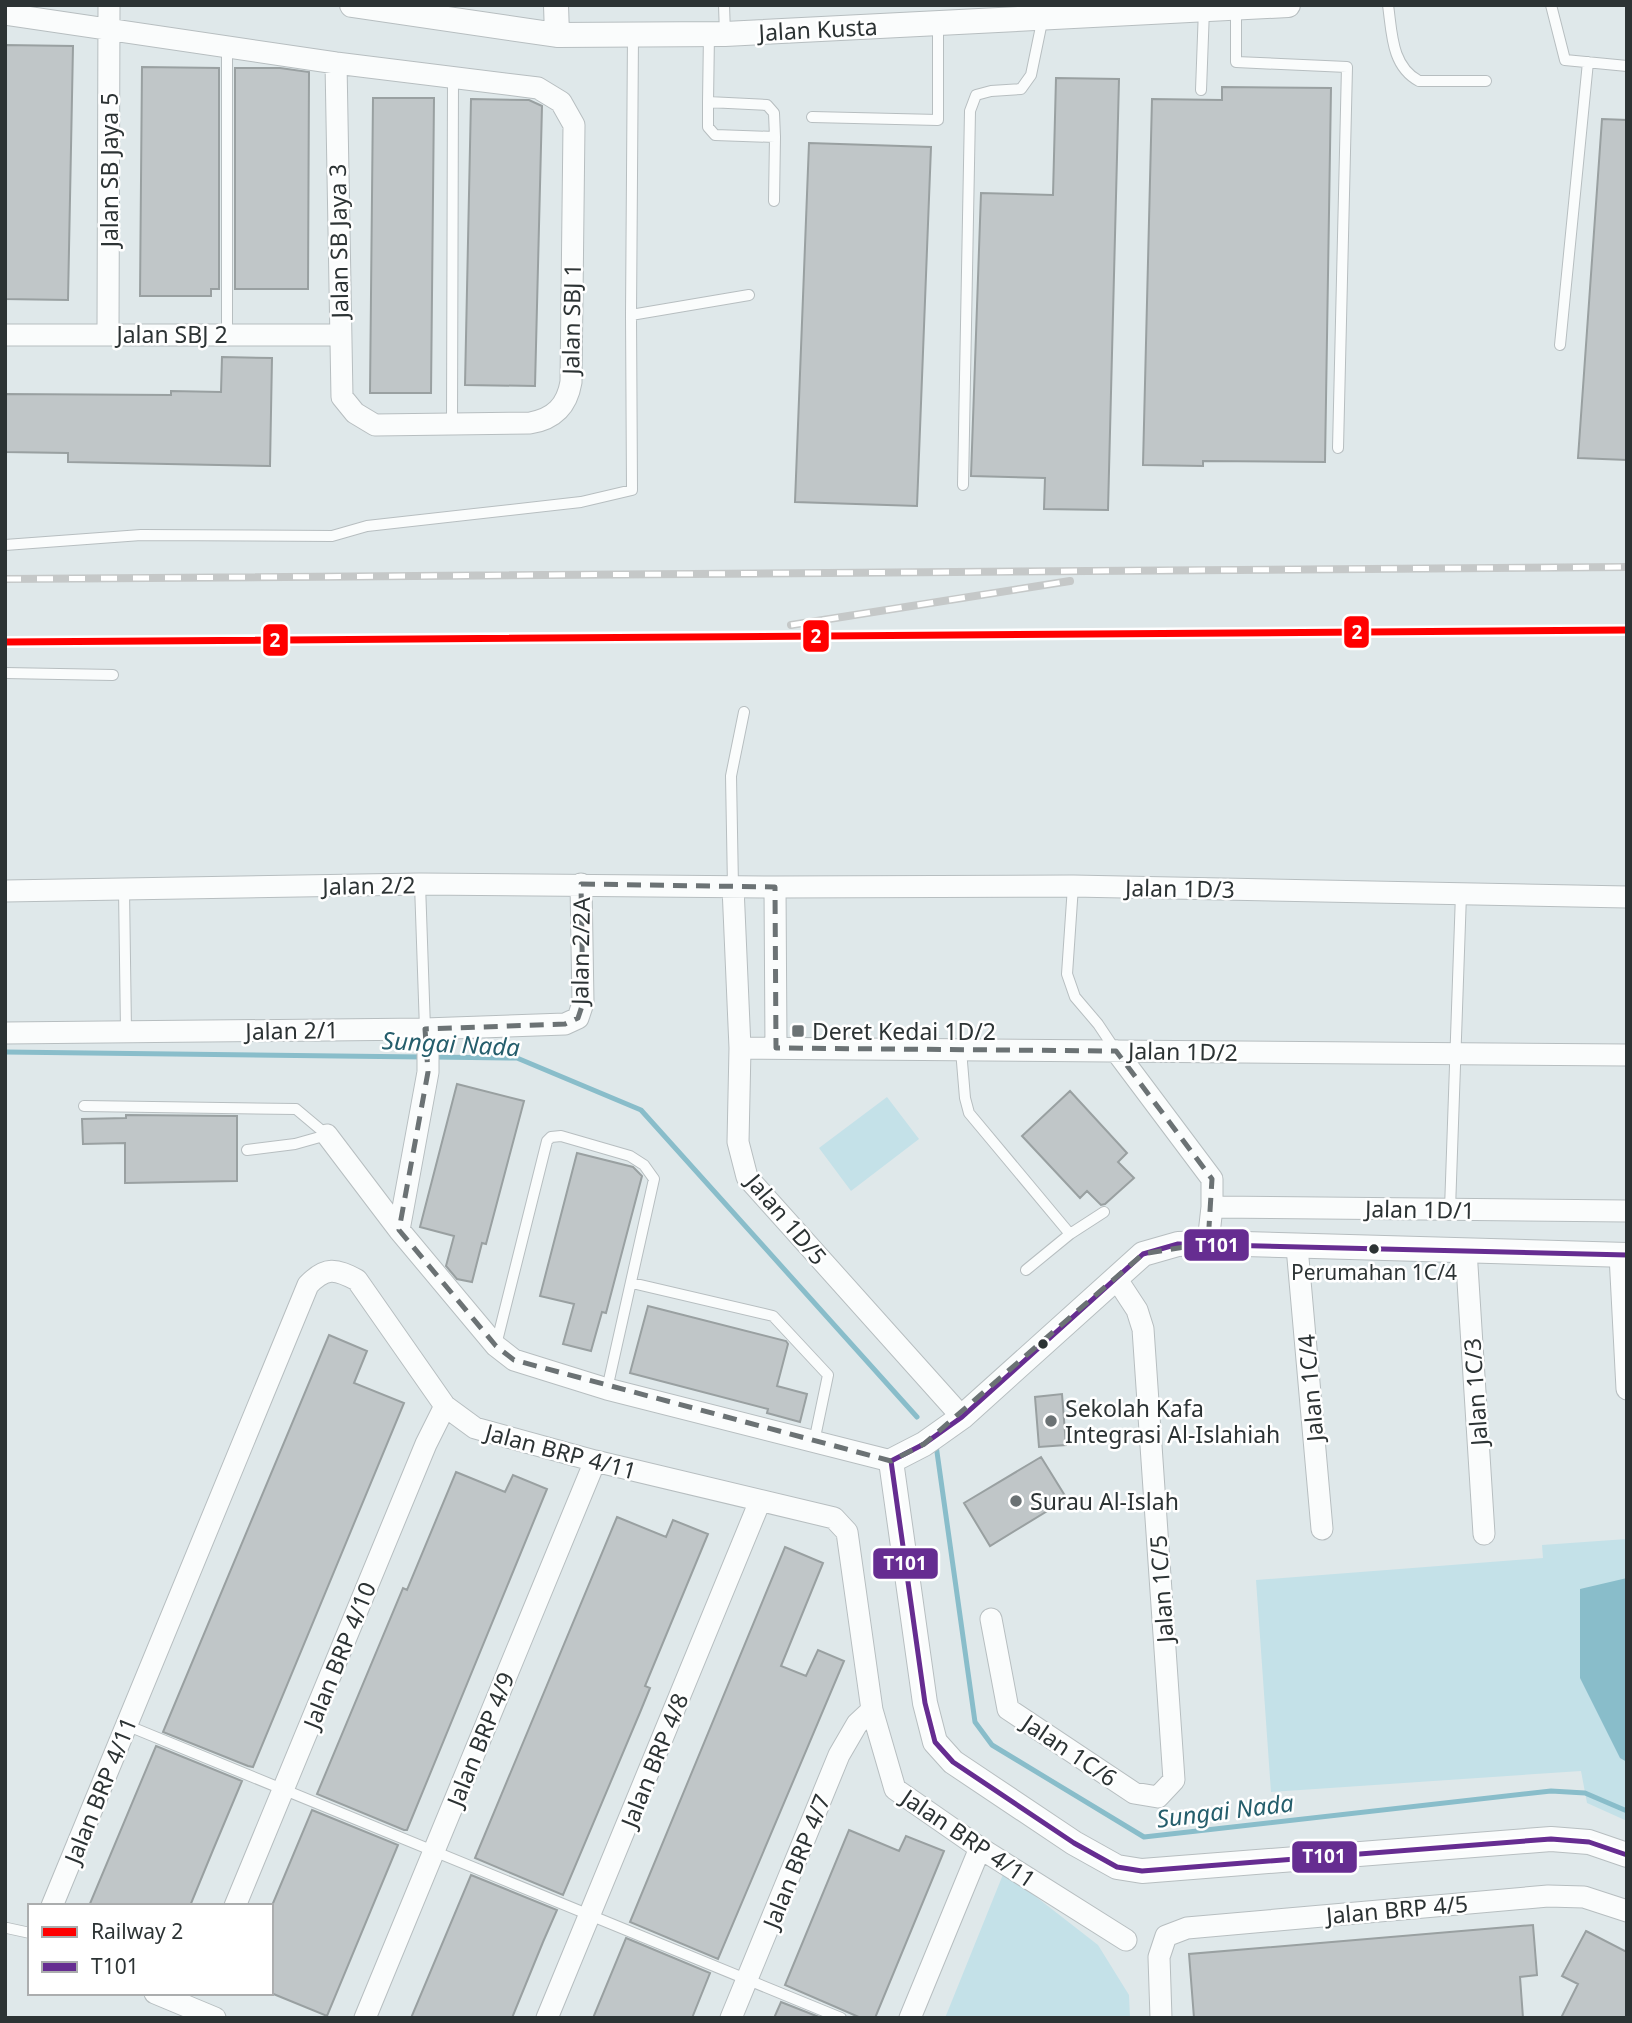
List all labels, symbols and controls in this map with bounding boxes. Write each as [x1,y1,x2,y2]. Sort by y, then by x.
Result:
street label: Jalan Kusta [756,10,878,48]
street label: Jalan SB Jaya 5 [93,93,125,249]
street label: Jalan SB Jaya 3 [321,163,355,321]
street label: Jalan SBJ 1 [554,263,588,377]
street label: Jalan SBJ 2 [114,318,228,350]
line badge: 2 [1343,615,1370,649]
line badge: 2 [802,619,830,653]
text: 2 [1352,619,1363,645]
line badge: 2 [262,623,289,657]
text: 2 [811,623,822,649]
text: 2 [270,627,281,653]
street label: Jalan 2/2 [320,868,416,902]
street label: Jalan 1D/3 [1123,871,1235,905]
street label: Jalan 2/2A [563,897,597,1007]
street label: Jalan 2/1 [243,1013,339,1047]
place label: Deret Kedai 1D/2 [812,1015,996,1047]
water label: Sungai Nada [381,1023,521,1063]
marker: Deret Kedai 1D/2 [790,1023,806,1039]
street label: Jalan 1D/2 [1126,1034,1238,1068]
street label: Jalan 1D/5 [738,1165,835,1271]
street label: Jalan 1D/1 [1363,1192,1475,1226]
line badge: T101 [1183,1228,1250,1262]
text: T101 [1195,1232,1239,1258]
marker: Perumahan 1C/4 [1367,1242,1381,1256]
place label: Perumahan 1C/4 [1291,1258,1457,1286]
street label: Jalan 1C/4 [1289,1333,1331,1445]
unlabelled marker [1036,1337,1050,1351]
street label: Jalan 1C/3 [1455,1337,1495,1449]
place label: Sekolah Kafa Integrasi Al-Islahiah [1065,1392,1280,1450]
marker: Sekolah Kafa Integrasi Al-Islahiah [1043,1413,1059,1429]
street label: Jalan BRP 4/11 [480,1415,640,1487]
place label: Surau Al-Islah [1030,1485,1179,1517]
marker: Surau Al-Islah [1008,1493,1024,1509]
street label: Jalan 1C/5 [1141,1534,1181,1646]
line badge: T101 [872,1547,939,1580]
text: T101 [883,1550,927,1576]
street label: Jalan BRP 4/10 [294,1577,383,1735]
street label: Jalan BRP 4/9 [438,1667,521,1813]
street label: Jalan BRP 4/8 [612,1688,695,1834]
street label: Jalan 1C/6 [1015,1706,1124,1793]
street label: Jalan BRP 4/11 [55,1712,144,1870]
street label: Jalan BRP 4/11 [894,1780,1042,1895]
water label: Sungai Nada [1155,1785,1296,1835]
street label: Jalan BRP 4/7 [754,1789,837,1935]
line badge: T101 [1291,1840,1358,1874]
text: T101 [1302,1843,1346,1869]
street label: Jalan BRP 4/5 [1323,1887,1469,1931]
legend [28,1904,273,1995]
text: Railway 2 [91,1917,183,1945]
text: T101 [91,1952,139,1980]

